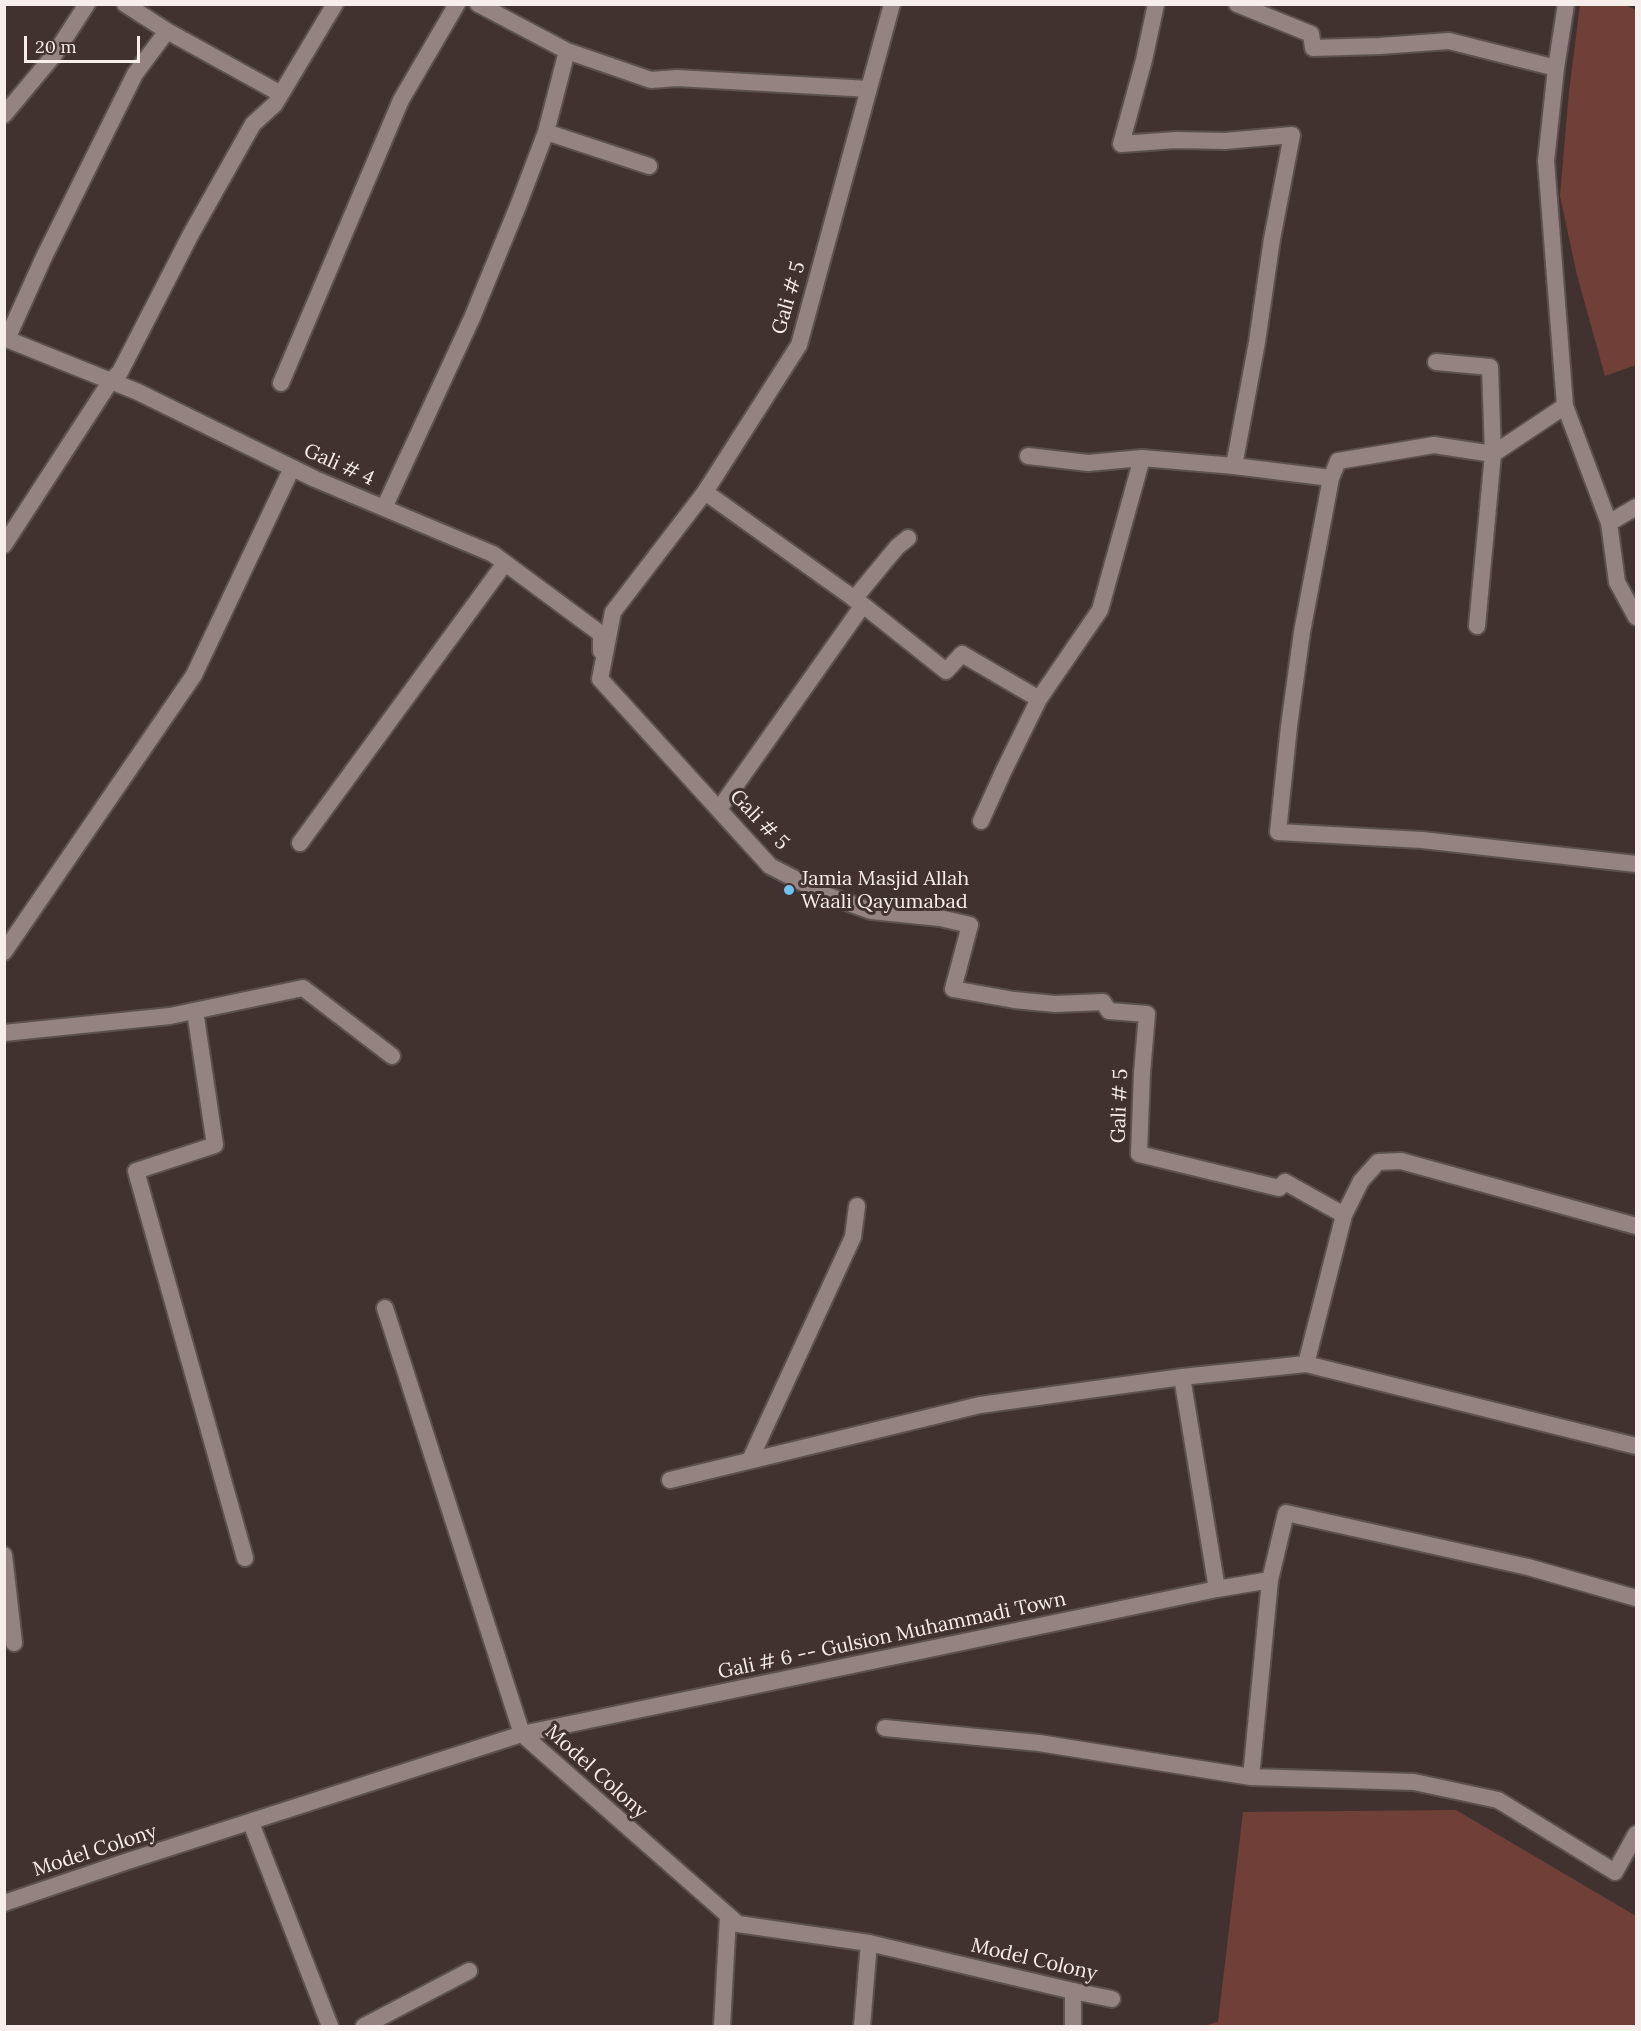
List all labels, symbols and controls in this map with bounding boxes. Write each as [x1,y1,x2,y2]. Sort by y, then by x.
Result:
scale bar [27,24,142,62]
text: 20 m [35,35,77,58]
street label: Gali # 5 [767,259,811,337]
street label: Gali # 4 [300,439,378,491]
street label: Gali # 5 [724,785,794,855]
place label: Jamia Masjid Allah Waali Qayumabad [801,867,969,914]
marker: Jamia Masjid Allah Waali Qayumabad [782,883,796,897]
street label: Gali # 5 [1107,1068,1133,1144]
street label: Gali # 6 -- Gulsion Muhammadi Town [716,1587,1068,1685]
street label: Model Colony [540,1720,652,1824]
street label: Model Colony [30,1820,160,1882]
street label: Model Colony [969,1934,1099,1986]

